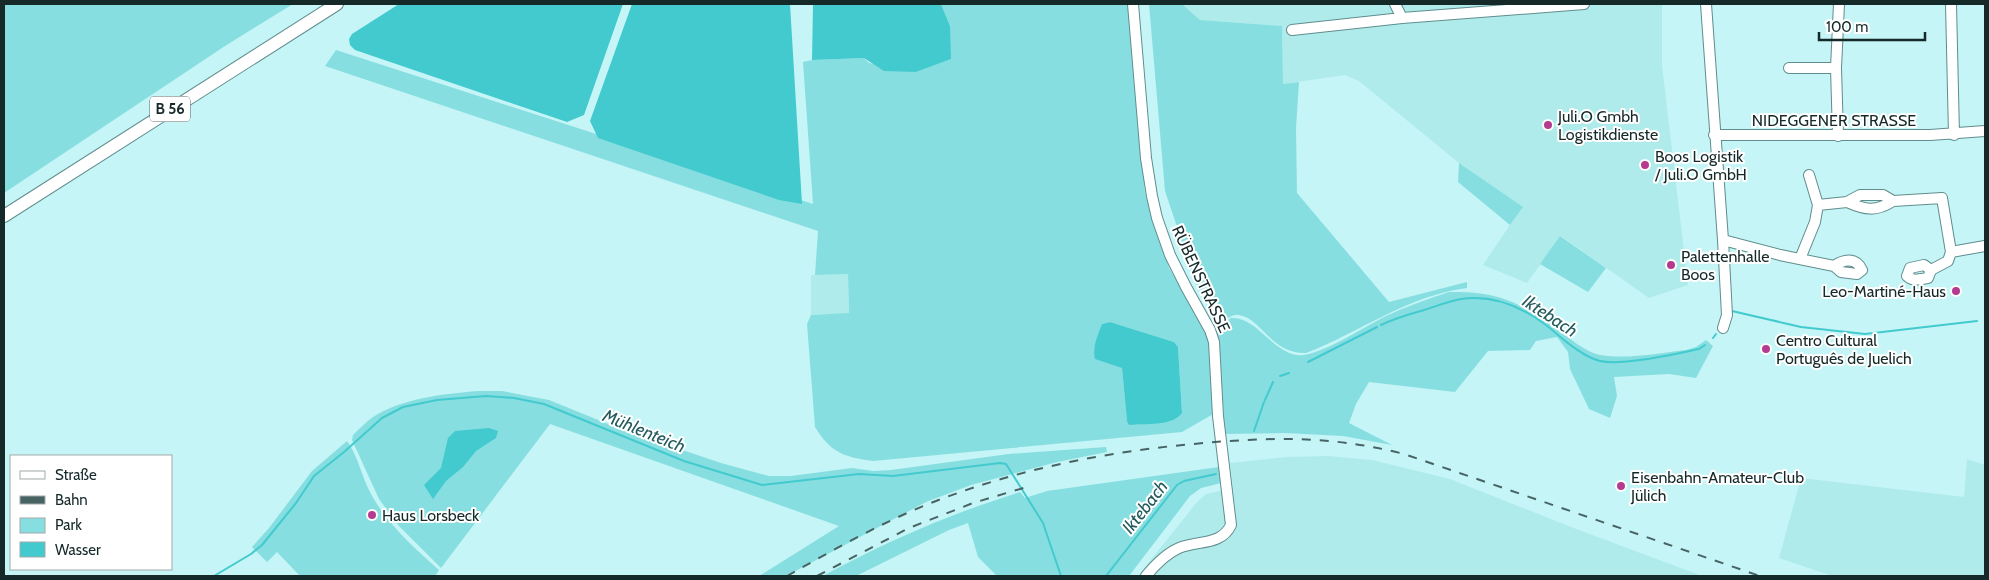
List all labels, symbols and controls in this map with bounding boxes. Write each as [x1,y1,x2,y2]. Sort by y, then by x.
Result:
scale bar [1819,10,1925,42]
text: 100 m [1826,18,1868,36]
road number: B 56 [150,96,190,122]
place label: Juli.O Gmbh Logistikdienste [1557,107,1658,144]
street label: NIDEGGENER STRASSE [1752,111,1916,130]
marker: Juli.O Gmbh Logistikdienste [1542,119,1554,131]
place label: Boos Logistik / Juli.O GmbH [1654,147,1747,184]
marker: Boos Logistik / Juli.O GmbH [1639,159,1651,171]
street label: RÜBENSTRASSE [1168,222,1234,336]
place label: Palettenhalle Boos [1681,247,1769,284]
marker: Palettenhalle Boos [1665,259,1677,271]
place label: Leo-Martiné-Haus [1822,282,1946,301]
marker: Leo-Martiné-Haus [1950,285,1962,297]
water label: Iktebach [1518,290,1582,342]
place label: Centro Cultural Português de Juelich [1776,331,1912,368]
marker: Centro Cultural Português de Juelich [1760,343,1772,355]
water label: Mühlenteich [599,404,688,458]
legend [10,455,172,570]
text: Straße [55,466,97,484]
place label: Eisenbahn-Amateur-Club Jülich [1630,468,1804,505]
water label: Iktebach [1117,476,1173,538]
marker: Eisenbahn-Amateur-Club Jülich [1615,480,1627,492]
text: Bahn [55,491,88,509]
place label: Haus Lorsbeck [382,506,480,525]
marker: Haus Lorsbeck [366,509,378,521]
text: Park [55,516,82,534]
text: Wasser [55,541,101,559]

